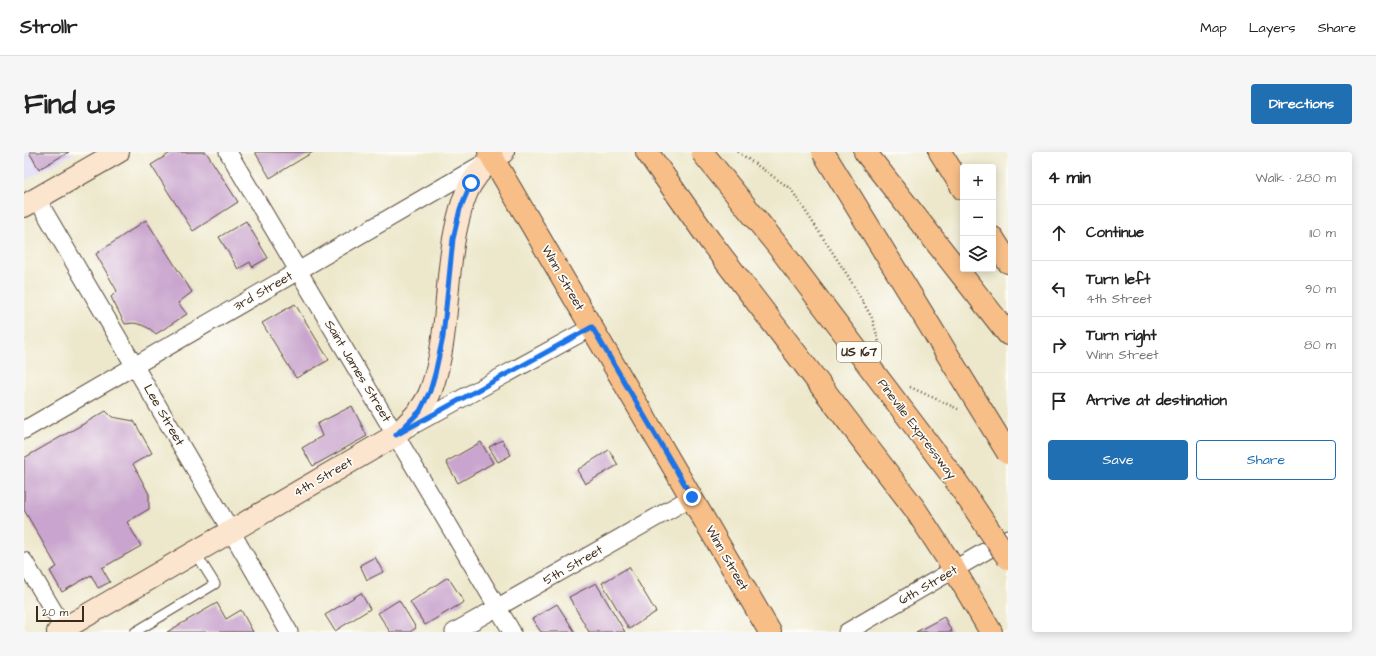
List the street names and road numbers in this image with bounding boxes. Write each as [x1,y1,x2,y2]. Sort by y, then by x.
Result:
street label: Winn Street [537,242,589,315]
street label: 3rd Street [230,266,297,315]
street label: Saint James Street [320,316,396,426]
road number: US 167 [837,342,881,362]
street label: Pineville Expressway [872,375,961,483]
street label: Lee Street [139,381,189,450]
street label: 4th Street [290,452,357,501]
street label: Winn Street [701,522,753,595]
street label: 5th Street [540,540,607,589]
street label: 6th Street [895,561,961,609]

